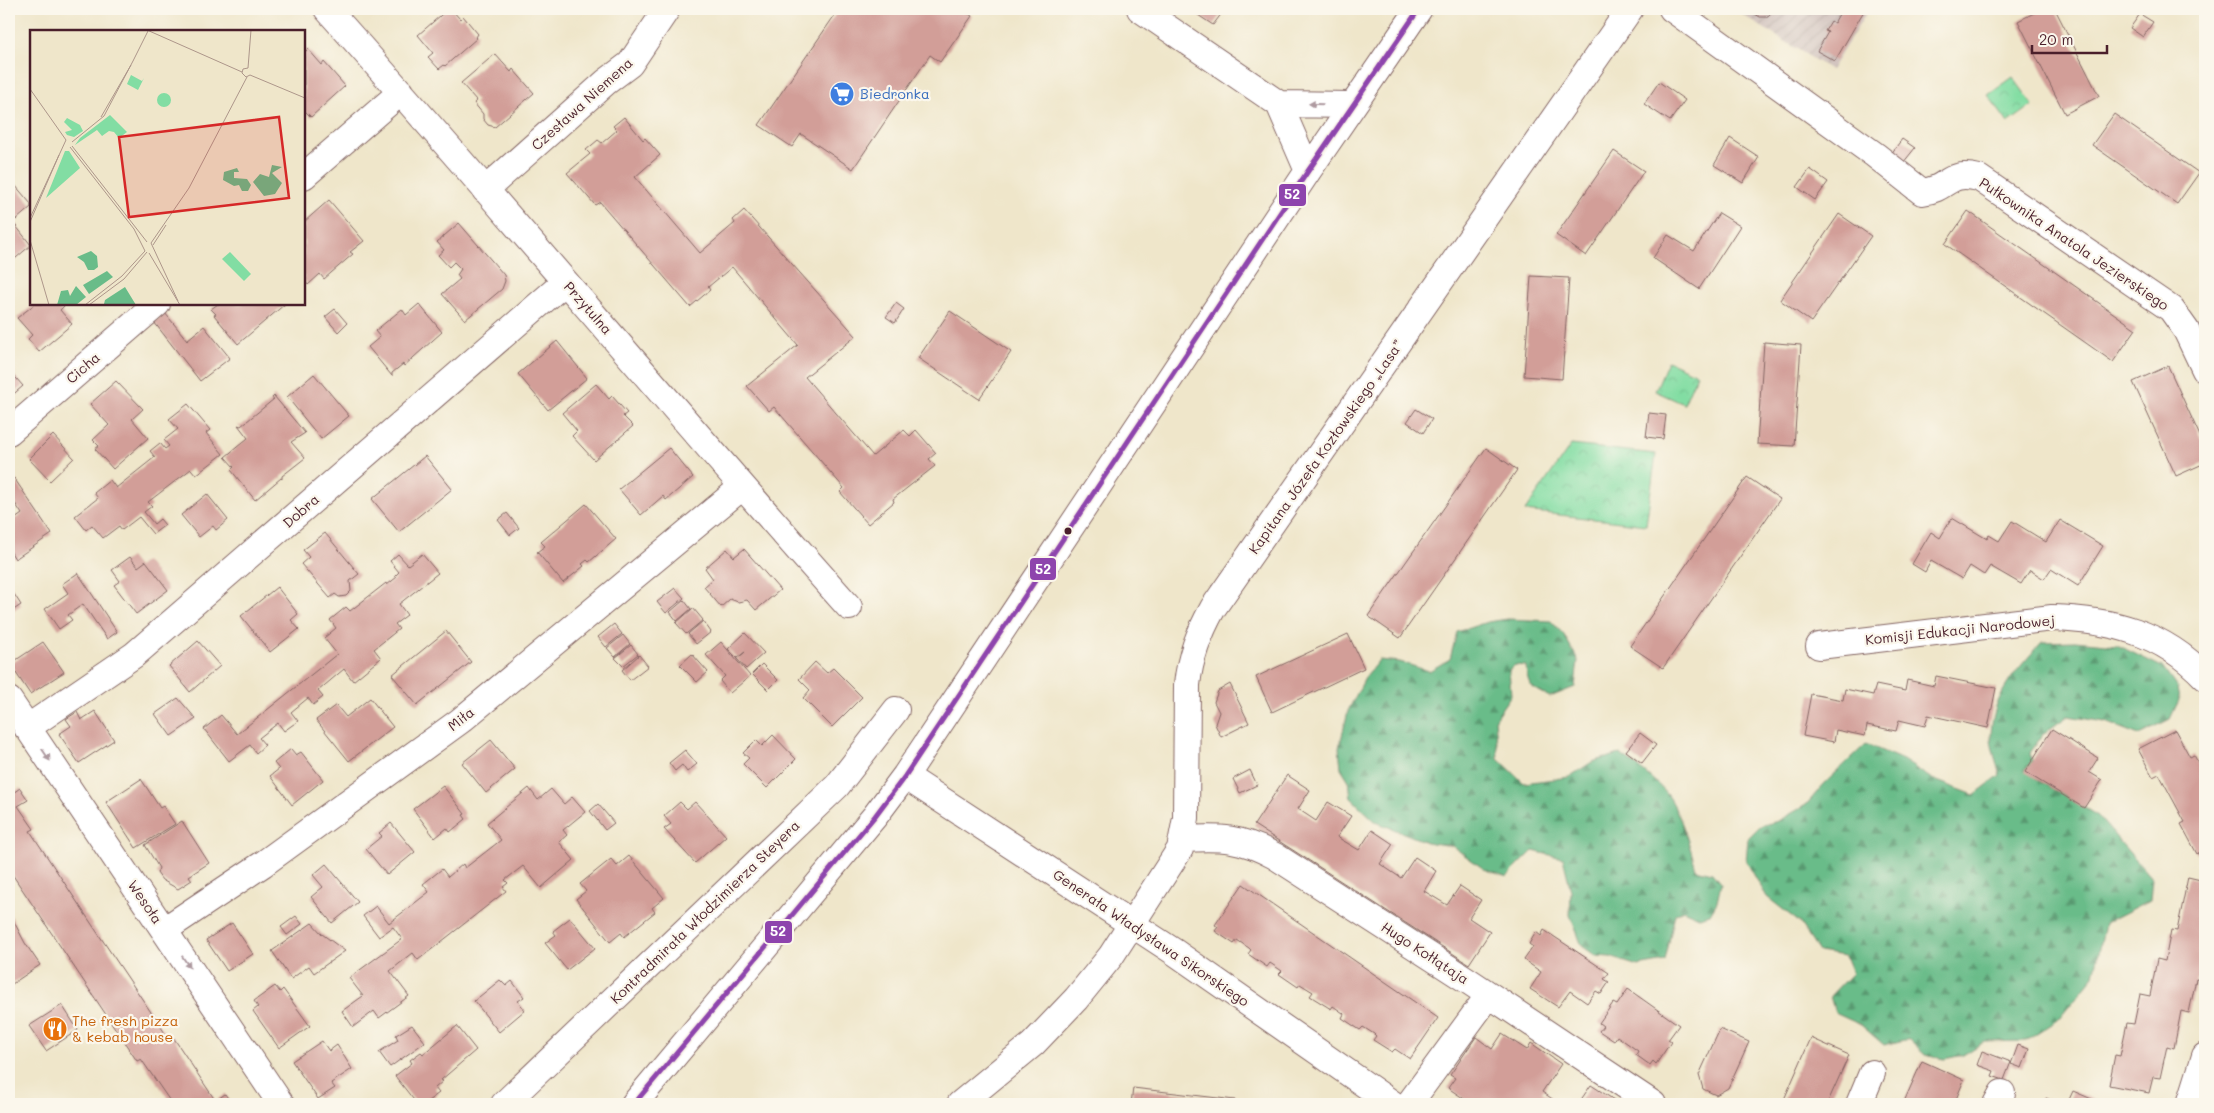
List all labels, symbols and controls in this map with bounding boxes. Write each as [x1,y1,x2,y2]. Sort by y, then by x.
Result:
scale bar [2032,22,2106,54]
text: 20 m [2039,29,2073,49]
inset map [30,30,305,305]
street label: Czesława Niemena [527,53,636,154]
supermarket icon: Biedronka [829,81,855,107]
place label: Biedronka [860,84,930,103]
one-way arrow [1307,100,1323,108]
street label: Pułkownika Anatola Jezierskiego [1976,173,2173,314]
line badge: 52 [1278,183,1307,207]
text: 52 [1284,184,1300,203]
street label: Przytulna [560,277,617,338]
street label: Kapitana Józefa Kozłowskiego „Lasa” [1244,336,1407,558]
street label: Cicha [62,348,104,388]
street label: Dobra [278,489,323,532]
unlabelled marker [1063,526,1073,536]
line badge: 52 [1029,557,1057,581]
text: 52 [1035,559,1051,578]
street label: Komisji Edukacji Narodowej [1864,610,2056,649]
street label: Miła [444,702,478,735]
one-way arrow [41,748,51,762]
street label: Kontradmirała Włodzimierza Steyera [606,816,804,1008]
street label: Generała Władysława Sikorskiego [1049,865,1253,1011]
street label: Wesoła [124,876,167,927]
street label: Hugo Kołłątaja [1378,917,1473,988]
line badge: 52 [764,920,793,944]
text: 52 [770,921,786,940]
one-way arrow [181,956,191,969]
place label: The fresh pizza & kebab house [72,1011,178,1046]
restaurant icon: The fresh pizza & kebab house [42,1016,68,1042]

